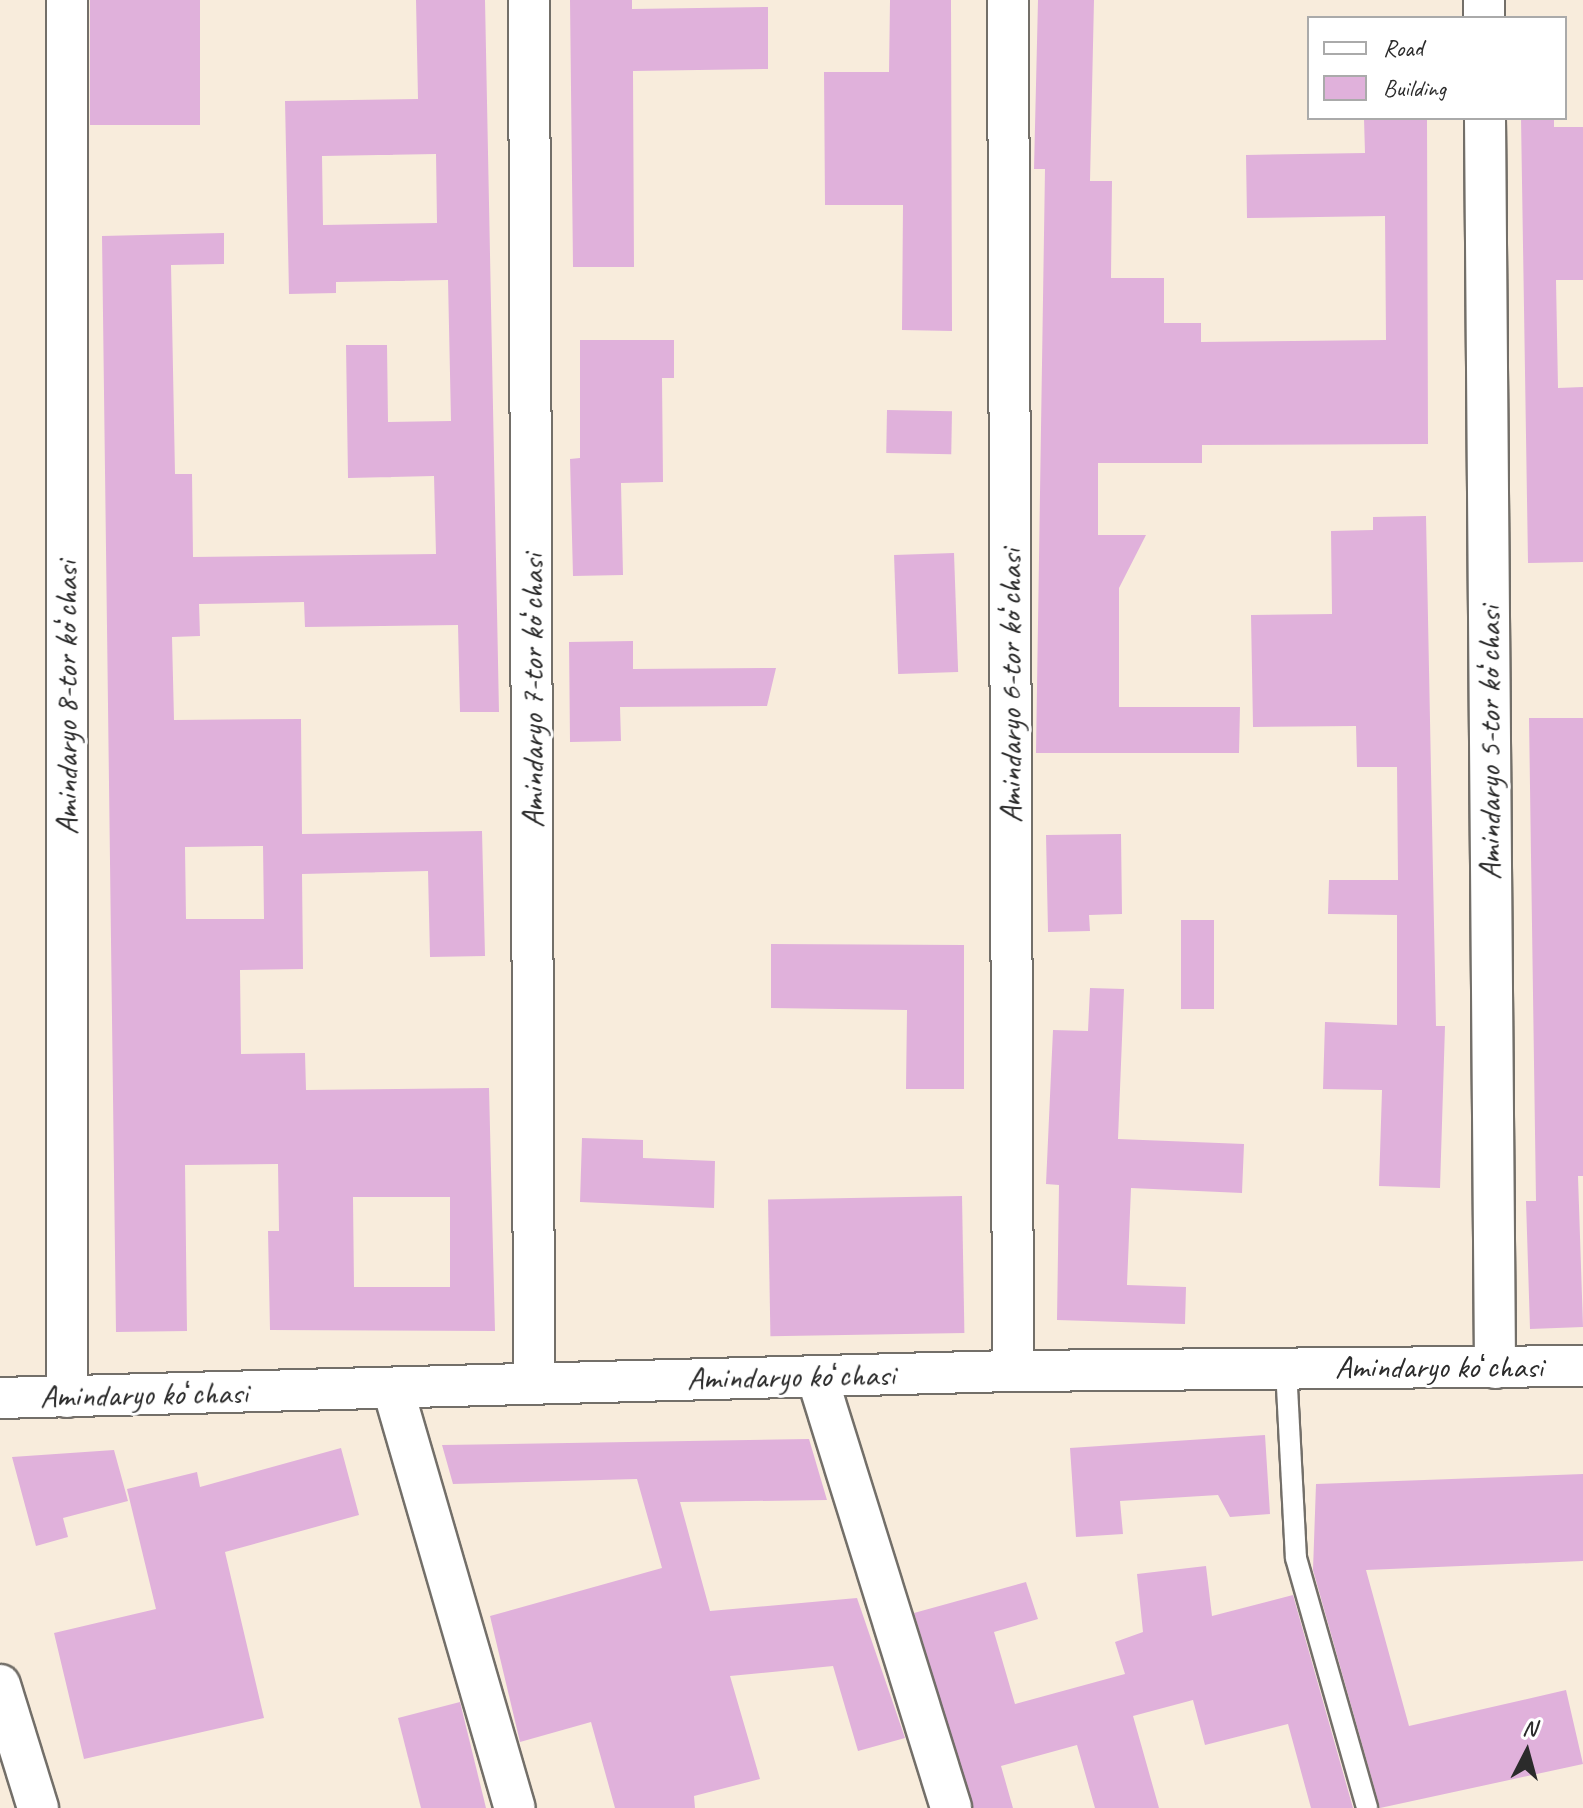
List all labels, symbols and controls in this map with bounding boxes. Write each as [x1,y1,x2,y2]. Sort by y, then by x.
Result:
legend [1307,16,1567,120]
text: Road [1383,33,1423,63]
text: Building [1383,73,1446,103]
street label: Amindaryo 6-tor koʻchasi [992,549,1030,823]
street label: Amindaryo 7-tor koʻchasi [514,554,552,828]
street label: Amindaryo 8-tor koʻchasi [48,561,86,835]
street label: Amindaryo 5-tor koʻchasi [1471,606,1509,880]
street label: Amindaryo koʻchasi [1335,1348,1543,1386]
street label: Amindaryo koʻchasi [686,1356,896,1398]
street label: Amindaryo koʻchasi [39,1374,249,1416]
north arrow [1487,1712,1567,1792]
text: N [1521,1713,1538,1743]

